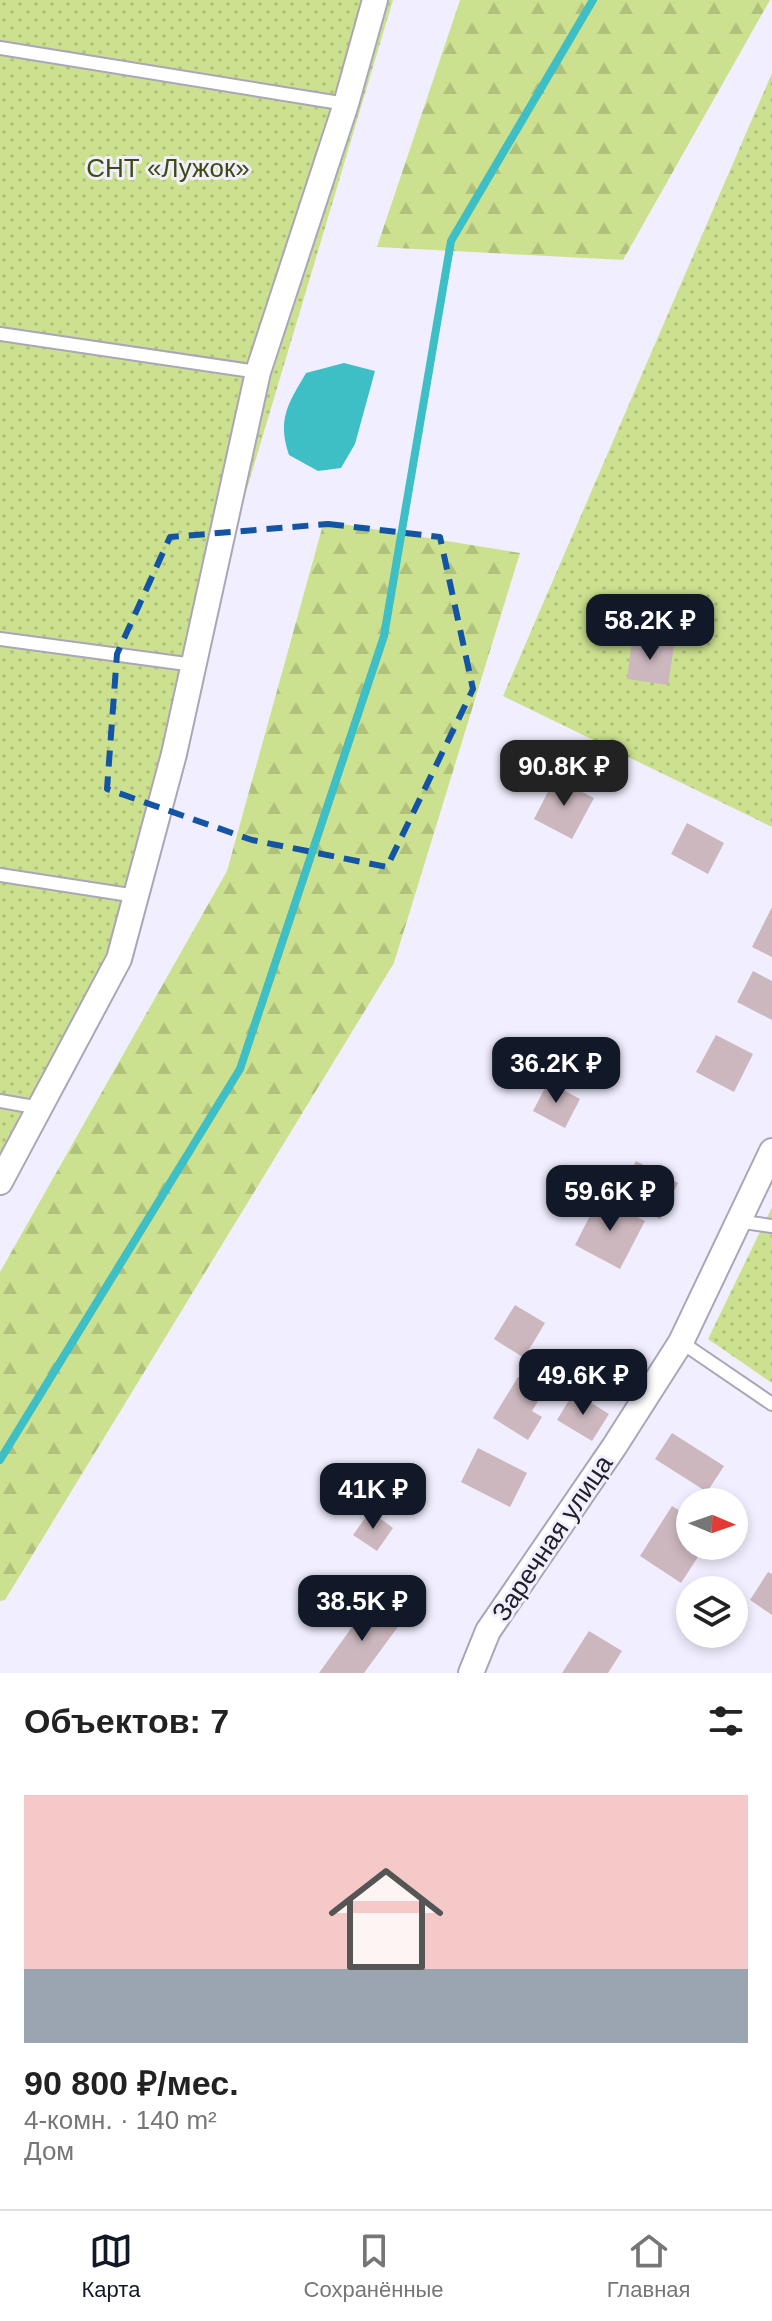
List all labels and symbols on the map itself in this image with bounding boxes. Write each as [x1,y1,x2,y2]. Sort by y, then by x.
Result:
park label: СНТ «Лужок» [86,153,250,183]
pin: 58.2K ₽ [576,594,724,662]
pin: 90.8K ₽ [490,740,638,808]
pin: 36.2K ₽ [482,1037,630,1105]
pin: 59.6K ₽ [536,1165,684,1233]
pin: 49.6K ₽ [509,1349,657,1417]
street label: Заречная улица [485,1449,619,1627]
pin: 41K ₽ [317,1463,429,1531]
north arrow [676,1488,748,1560]
pin: 38.5K ₽ [288,1575,436,1643]

